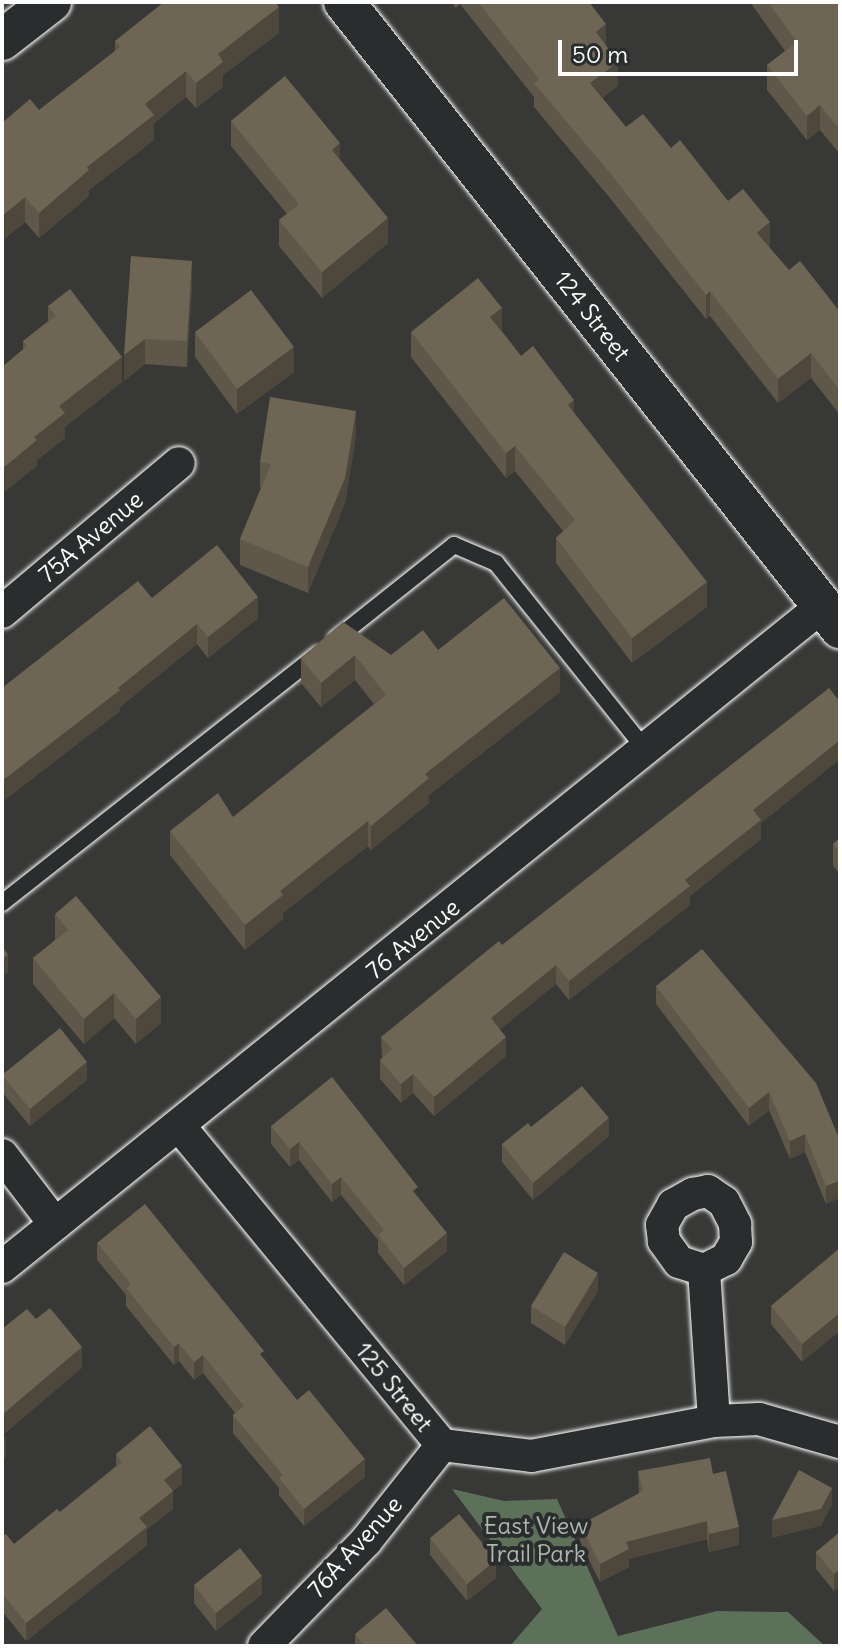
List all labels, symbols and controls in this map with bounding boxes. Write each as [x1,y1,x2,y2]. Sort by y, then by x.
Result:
scale bar [562,24,802,74]
text: 50 m [572,39,628,69]
street label: 124 Street [548,265,636,367]
street label: 75A Avenue [33,485,149,589]
street label: 76 Avenue [361,893,465,985]
street label: 125 Street [349,1337,439,1437]
street label: 76A Avenue [302,1490,408,1604]
park label: East View Trail Park [484,1512,588,1568]

